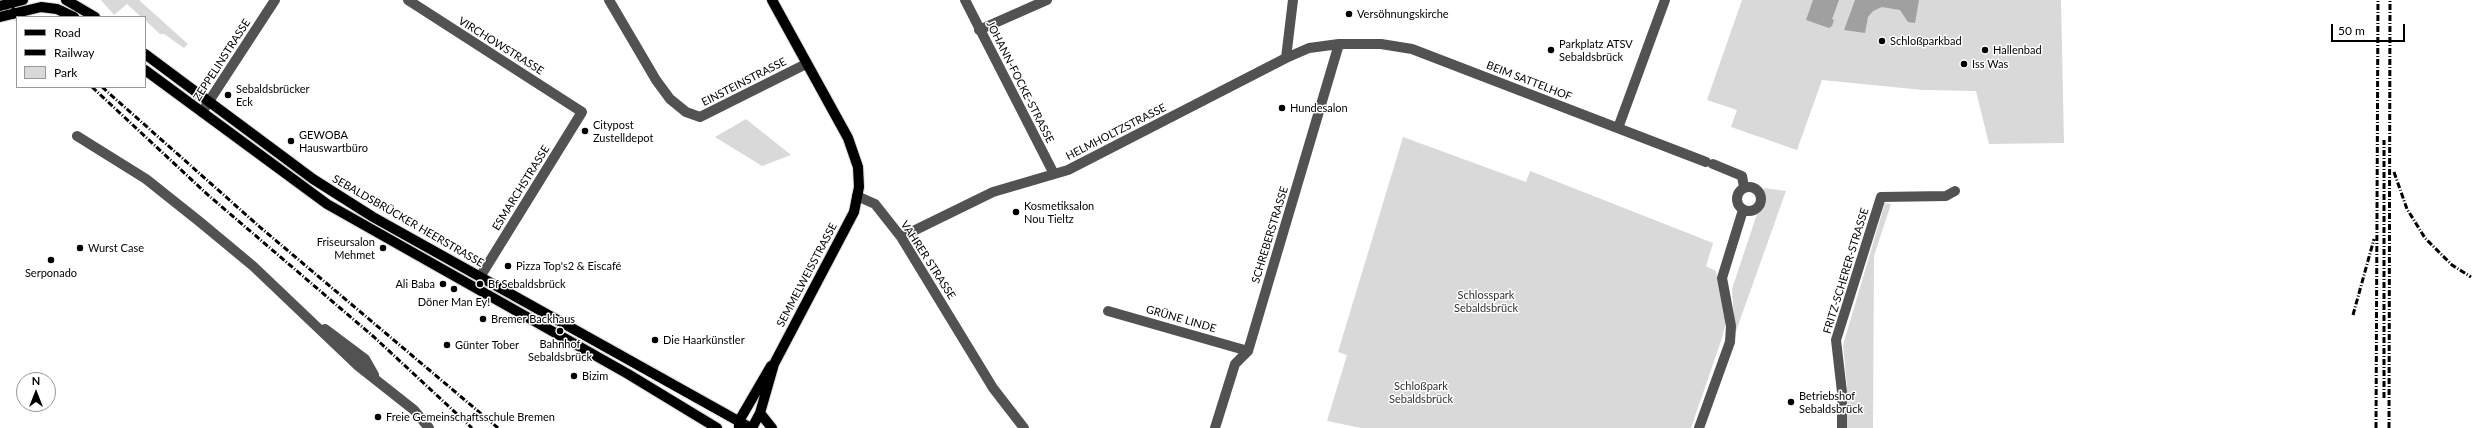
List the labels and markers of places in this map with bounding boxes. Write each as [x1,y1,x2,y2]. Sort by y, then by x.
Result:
place label: Versöhnungskirche [1357,7,1449,21]
marker: Versöhnungskirche [1344,9,1354,19]
place label: Schloßparkbad [1890,34,1962,48]
marker: Schloßparkbad [1877,36,1887,46]
place label: Parkplatz ATSV Sebaldsbrück [1559,37,1633,63]
place label: Hallenbad [1993,43,2042,57]
marker: Parkplatz ATSV Sebaldsbrück [1546,45,1556,55]
marker: Hallenbad [1980,45,1990,55]
place label: Iss Was [1972,57,2008,71]
marker: Iss Was [1959,59,1969,69]
place label: Sebaldsbrücker Eck [236,82,310,108]
marker: Sebaldsbrücker Eck [223,90,233,100]
place label: Hundesalon [1290,101,1348,115]
marker: Hundesalon [1277,103,1287,113]
place label: Citypost Zustelldepot [593,118,653,144]
marker: Citypost Zustelldepot [580,126,590,136]
place label: GEWOBA Hauswartbüro [299,128,368,154]
marker: GEWOBA Hauswartbüro [286,136,296,146]
place label: Kosmetiksalon Nou Tieltz [1024,199,1094,225]
marker: Kosmetiksalon Nou Tieltz [1011,207,1021,217]
place label: Friseursalon Mehmet [317,235,375,261]
place label: Wurst Case [88,241,144,255]
marker: Wurst Case [75,243,85,253]
marker: Friseursalon Mehmet [378,243,388,253]
marker: Serponado [46,255,56,265]
place label: Pizza Top's2 & Eiscafé [516,259,621,273]
marker: Pizza Top's2 & Eiscafé [503,261,513,271]
place label: Serponado [25,266,77,280]
place label: Ali Baba [395,277,435,291]
place label: Bf Sebaldsbrück [488,277,566,291]
marker: Ali Baba [438,279,448,289]
marker: Bf Sebaldsbrück [475,279,485,289]
marker: Döner Man Ey! [449,284,459,294]
place label: Döner Man Ey! [418,295,490,309]
place label: Bremer Backhaus [491,312,575,326]
marker: Bremer Backhaus [478,314,488,324]
marker: Bahnhof Sebaldsbrück [555,326,565,336]
place label: Die Haarkünstler [663,333,745,347]
marker: Die Haarkünstler [650,335,660,345]
place label: Bahnhof Sebaldsbrück [528,337,592,363]
place label: Günter Tober [455,338,519,352]
marker: Günter Tober [442,340,452,350]
place label: Bizim [582,369,608,383]
marker: Bizim [569,371,579,381]
place label: Betriebshof Sebaldsbrück [1799,389,1863,415]
marker: Betriebshof Sebaldsbrück [1786,397,1796,407]
place label: Freie Gemeinschaftsschule Bremen [386,410,555,424]
marker: Freie Gemeinschaftsschule Bremen [373,412,383,422]

